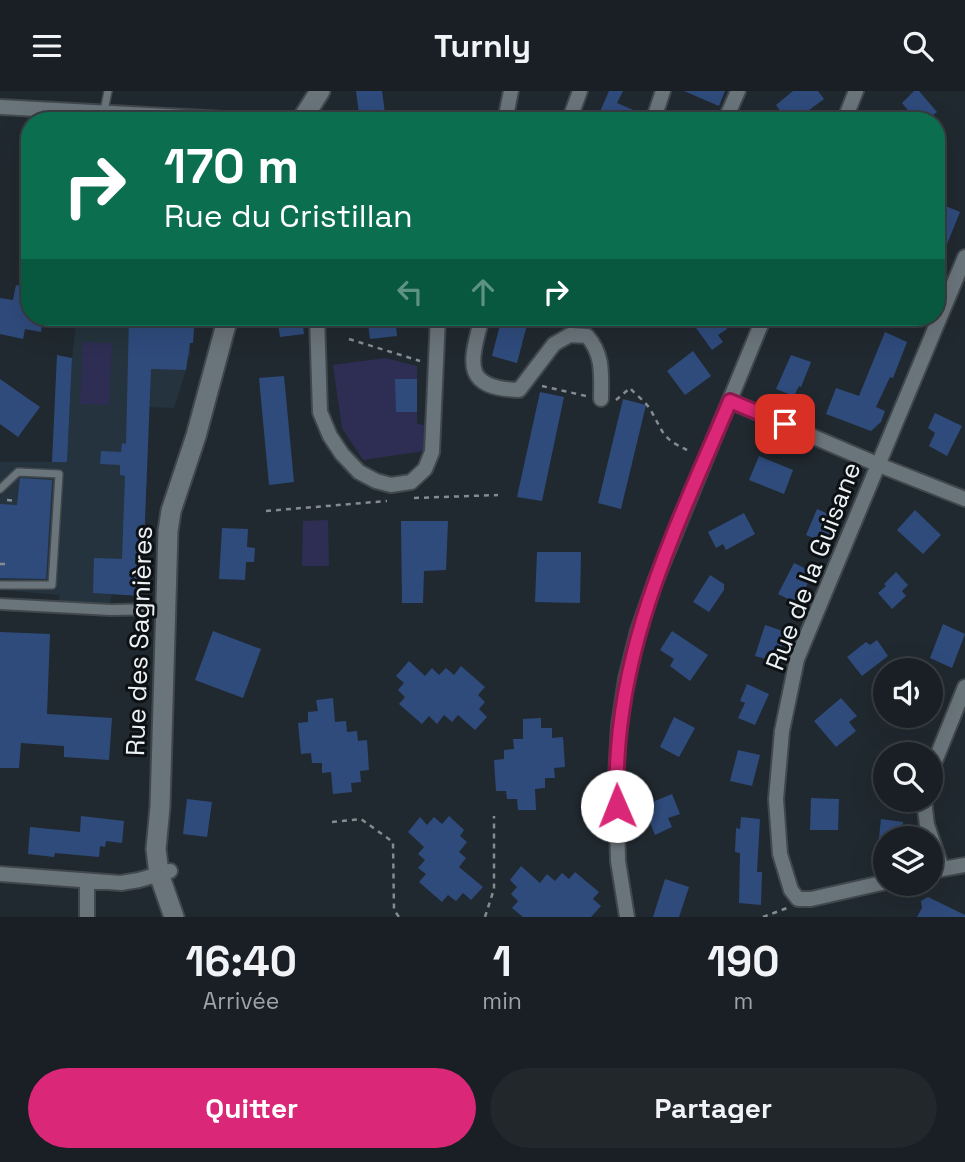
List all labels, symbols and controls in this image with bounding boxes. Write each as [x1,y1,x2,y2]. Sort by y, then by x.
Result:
text: Turnly [434,26,531,66]
icon: menu [28,27,66,65]
icon: search [899,27,937,65]
text: 170 m [164,135,299,197]
icon: right [49,140,140,231]
text: Rue du Cristillan [164,196,413,236]
icon: left [391,273,429,311]
icon: ahead [464,273,502,311]
icon: right [537,273,575,311]
pin [755,394,815,454]
icon: arrive [766,405,804,443]
street label: Rue de la Guisane [758,457,868,675]
street label: Rue des Sagnières [118,525,160,757]
map controls [873,658,943,896]
button: sound [873,658,943,728]
button: search [873,742,943,812]
position arrow [580,769,654,843]
button: layers [873,826,943,896]
text: 16:40 [185,935,297,988]
text: 1 [493,935,512,988]
text: 190 [707,935,780,988]
text: Arrivée [203,986,280,1016]
text: min [482,986,522,1016]
text: m [734,986,753,1016]
button: Quitter [28,1068,476,1148]
button: Partager [490,1068,937,1148]

